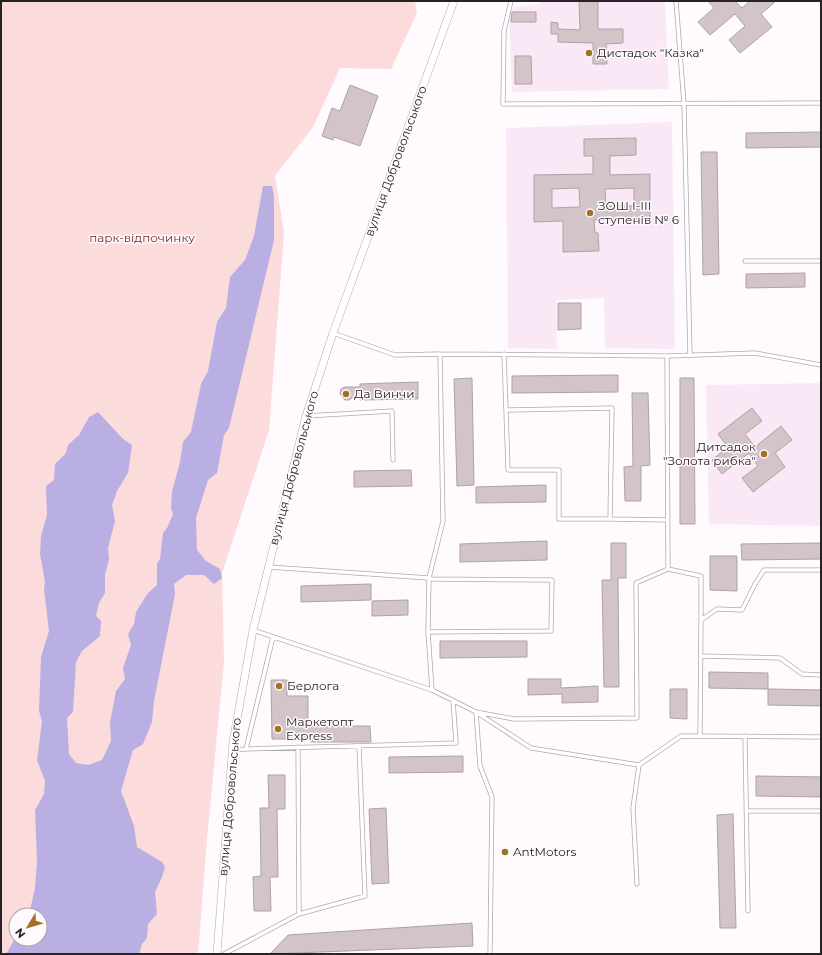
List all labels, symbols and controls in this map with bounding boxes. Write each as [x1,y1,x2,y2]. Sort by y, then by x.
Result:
place label: Дистадок "Казка" [597,45,704,60]
marker: Дистадок "Казка" [584,48,594,58]
street label: вулиця Добровольського [361,83,430,238]
place label: ЗОШ І-ІІІ ступенів № 6 [598,198,679,227]
marker: ЗОШ І-ІІІ ступенів № 6 [585,208,595,218]
park label: парк-відпочинку [89,230,195,245]
place label: Да Винчи [354,386,414,401]
street label: вулиця Добровольського [266,389,321,547]
marker: Да Винчи [341,389,351,399]
place label: Дитсадок "Золота рибка" [663,439,756,468]
marker: Дитсадок "Золота рибка" [759,449,769,459]
place label: Берлога [287,678,339,693]
marker: Берлога [274,681,284,691]
place label: Маркетопт Express [286,714,354,743]
street label: вулиця Добровольського [215,717,244,877]
marker: Маркетопт Express [273,724,283,734]
place label: AntMotors [513,844,577,859]
marker: AntMotors [500,847,510,857]
north arrow [8,907,48,947]
text: N [12,925,28,941]

